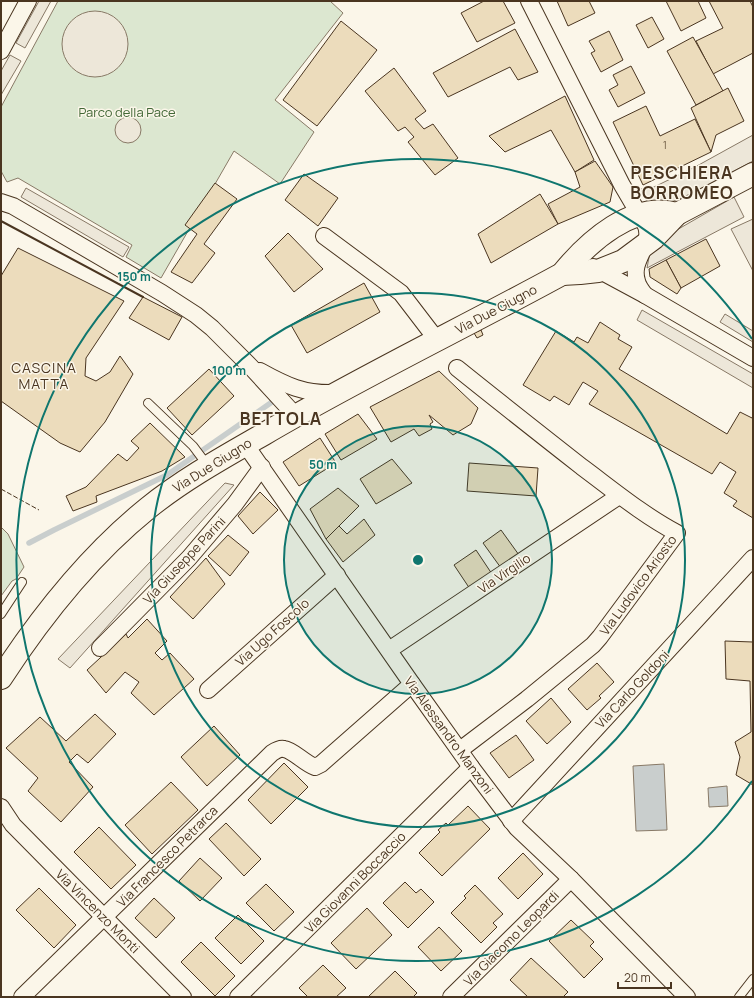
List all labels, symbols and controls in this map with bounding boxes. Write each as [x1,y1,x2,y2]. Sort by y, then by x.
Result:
park label: Parco della Pace [78,103,176,121]
house number: 1 [663,137,667,152]
district label: PESCHIERA BORROMEO [630,161,734,204]
text: 150 m [117,268,151,285]
street label: Via Due Giugno [452,280,540,338]
district label: CASCINA MATTA [11,358,77,393]
text: 100 m [212,362,246,379]
district label: BETTOLA [240,407,322,430]
street label: Via Due Giugno [169,433,255,497]
text: 50 m [309,456,337,473]
street label: Via Giuseppe Parini [139,512,229,608]
street label: Via Ludovico Ariosto [595,531,681,639]
street label: Via Virgilio [474,549,534,597]
centre of rings [411,553,425,567]
street label: Via Ugo Foscolo [231,594,313,670]
street label: Via Carlo Goldoni [591,646,673,732]
street label: Via Alessandro Manzoni [400,673,498,797]
street label: Via Francesco Petrarca [112,801,222,911]
street label: Via Giovanni Boccaccio [300,827,410,937]
street label: Via Vincenzo Monti [52,865,144,957]
street label: Via Giacomo Leopardi [459,886,563,990]
scale bar [618,964,671,990]
text: 20 m [624,969,651,986]

